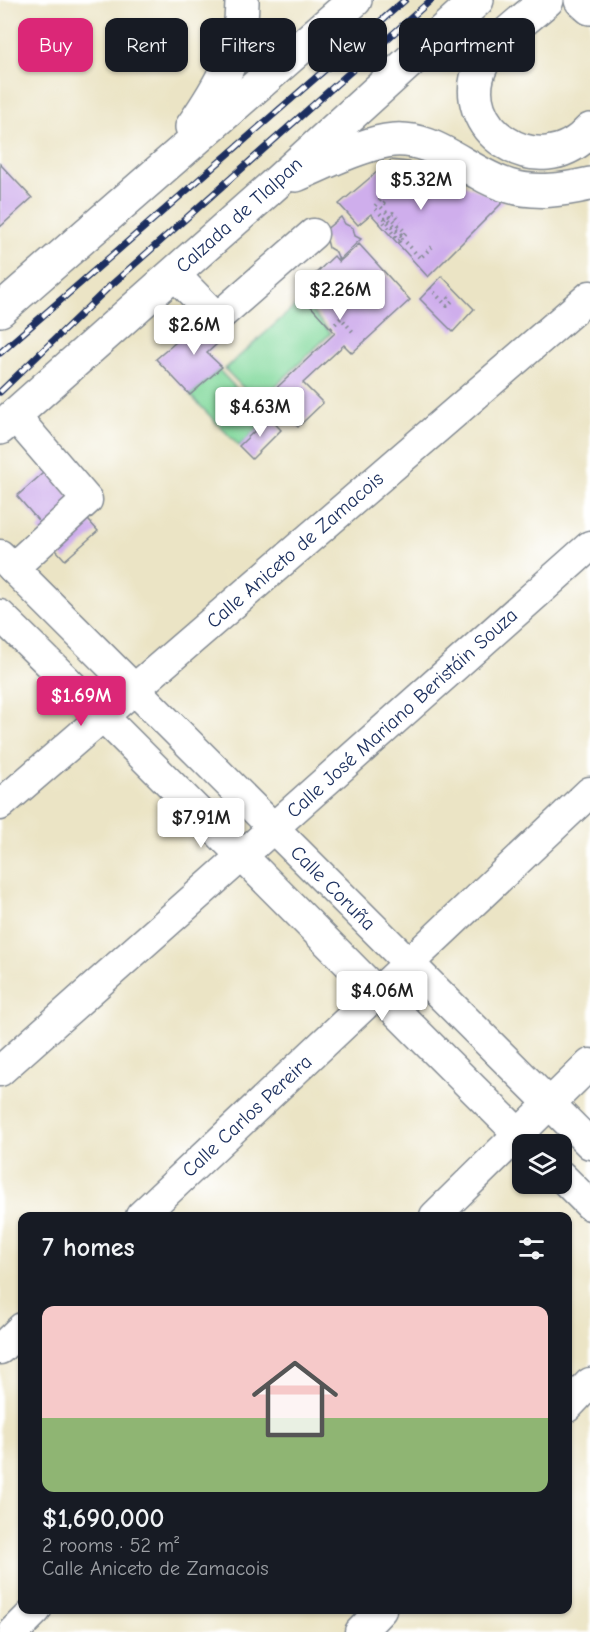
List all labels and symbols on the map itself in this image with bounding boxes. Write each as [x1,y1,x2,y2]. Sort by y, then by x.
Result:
street label: Calzada de Tlalpan [171,152,307,278]
pin: $5.32M [372,160,470,211]
pin: $2.26M [291,270,389,321]
pin: $2.6M [152,305,236,356]
pin: $4.63M [211,387,309,438]
street label: Calle Aniceto de Zamacois [202,467,388,633]
street label: Calle José Mariano Beristáin Souza [282,603,522,823]
pin: $1.69M [32,676,130,727]
pin: $7.91M [152,798,250,849]
street label: Calle Coruña [286,841,380,935]
pin: $4.06M [333,971,431,1022]
street label: Calle Carlos Pereira [177,1050,317,1182]

